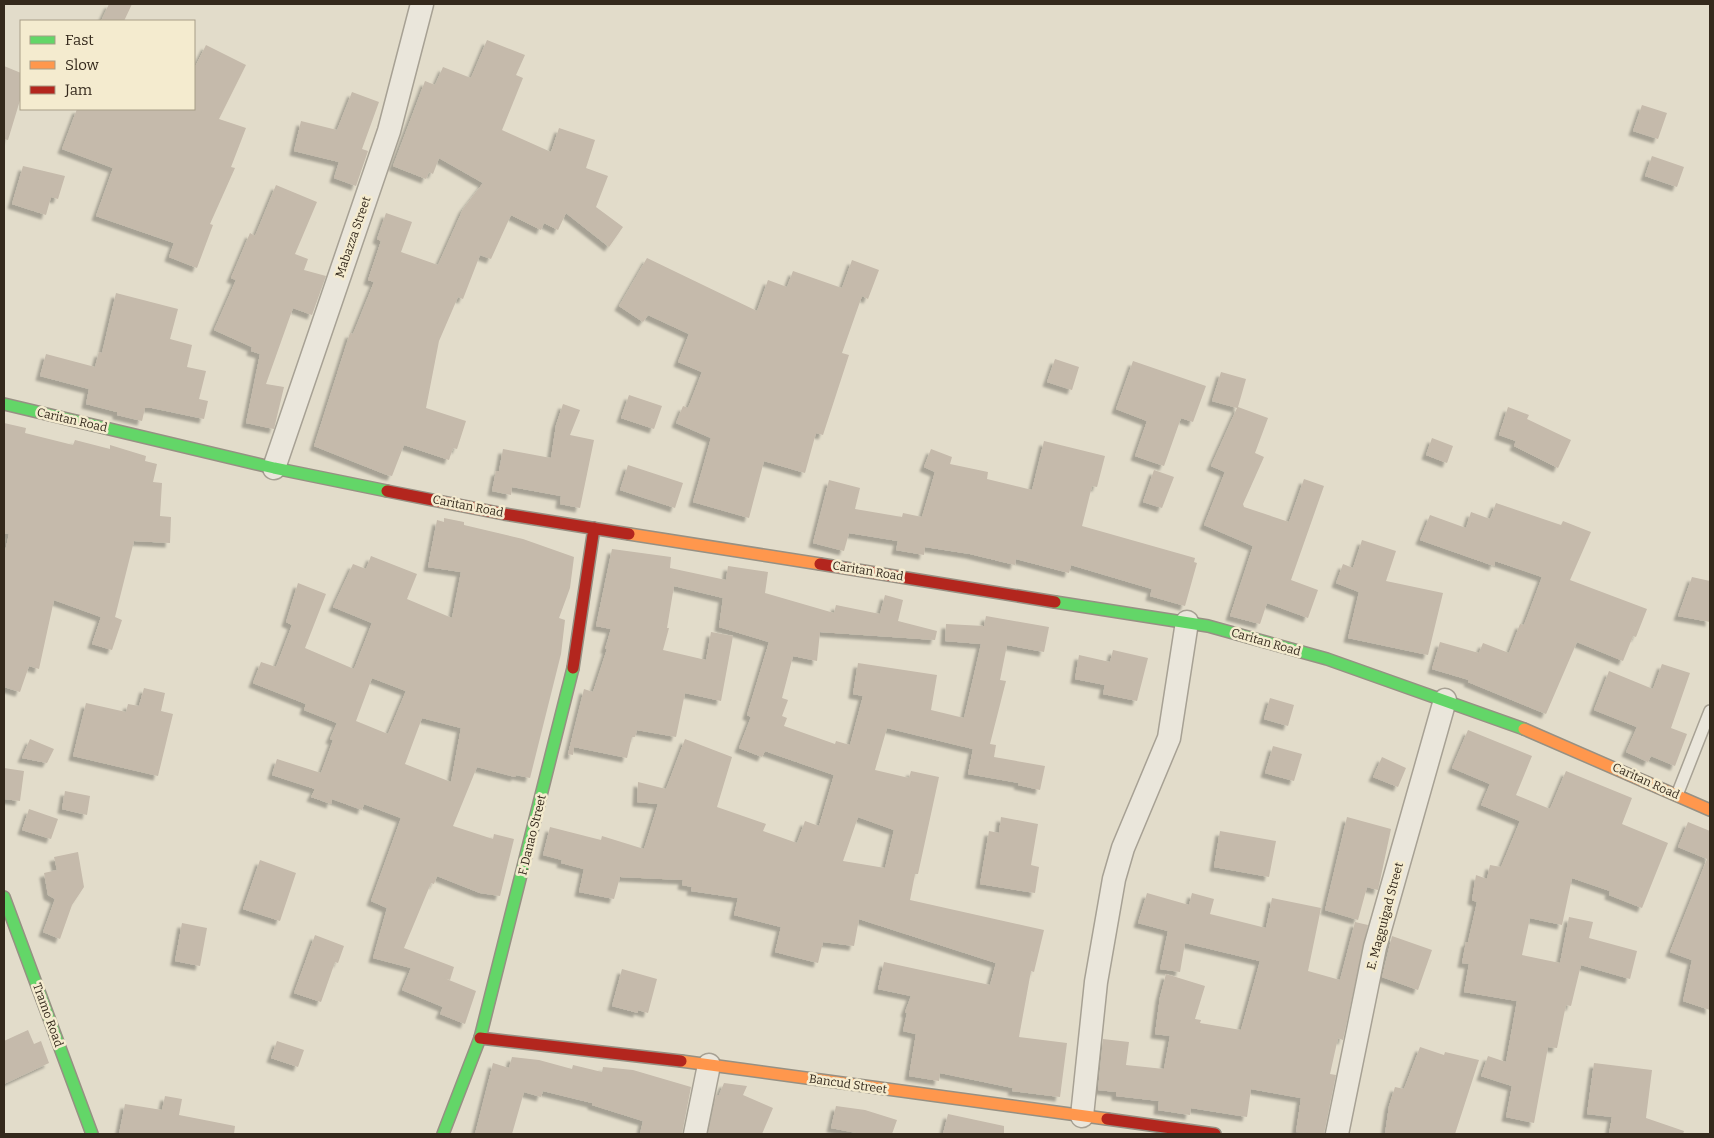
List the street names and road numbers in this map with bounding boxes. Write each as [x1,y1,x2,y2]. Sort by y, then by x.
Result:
street label: Mabazza Street [333,194,374,279]
street label: Caritan Road [35,405,109,435]
street label: Caritan Road [431,492,505,520]
street label: Caritan Road [831,558,905,584]
street label: Caritan Road [1230,625,1302,659]
street label: Caritan Road [1610,760,1682,802]
street label: F. Danao Street [515,793,549,877]
street label: E. Magguigad Street [1364,860,1406,971]
street label: Tramo Road [30,981,66,1049]
street label: Bancud Street [808,1072,888,1096]

